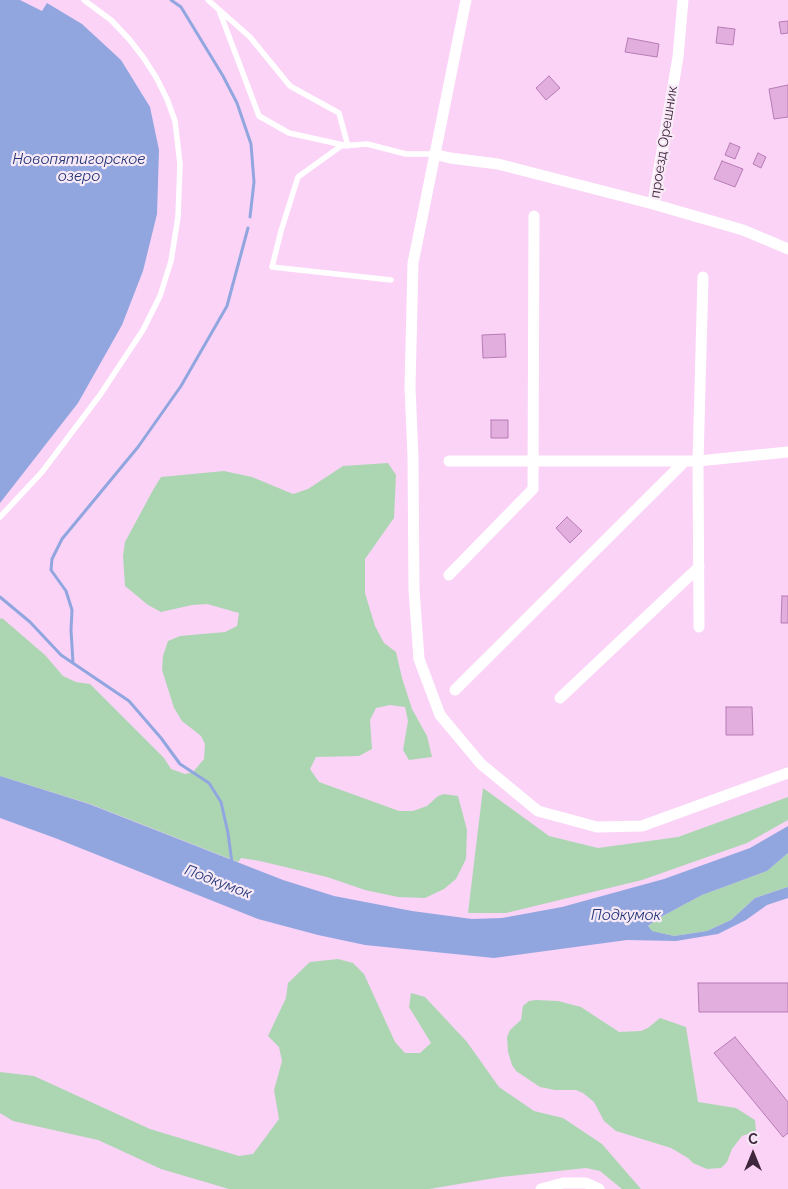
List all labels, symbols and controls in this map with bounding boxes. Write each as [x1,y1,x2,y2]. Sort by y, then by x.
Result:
street label: проезд Орешник [647,85,681,199]
water label: Новопятигорское озеро [12,150,146,185]
water label: Подкумок [182,861,254,903]
water label: Подкумок [591,906,661,924]
north arrow [728,1129,778,1179]
text: С [748,1131,758,1147]

